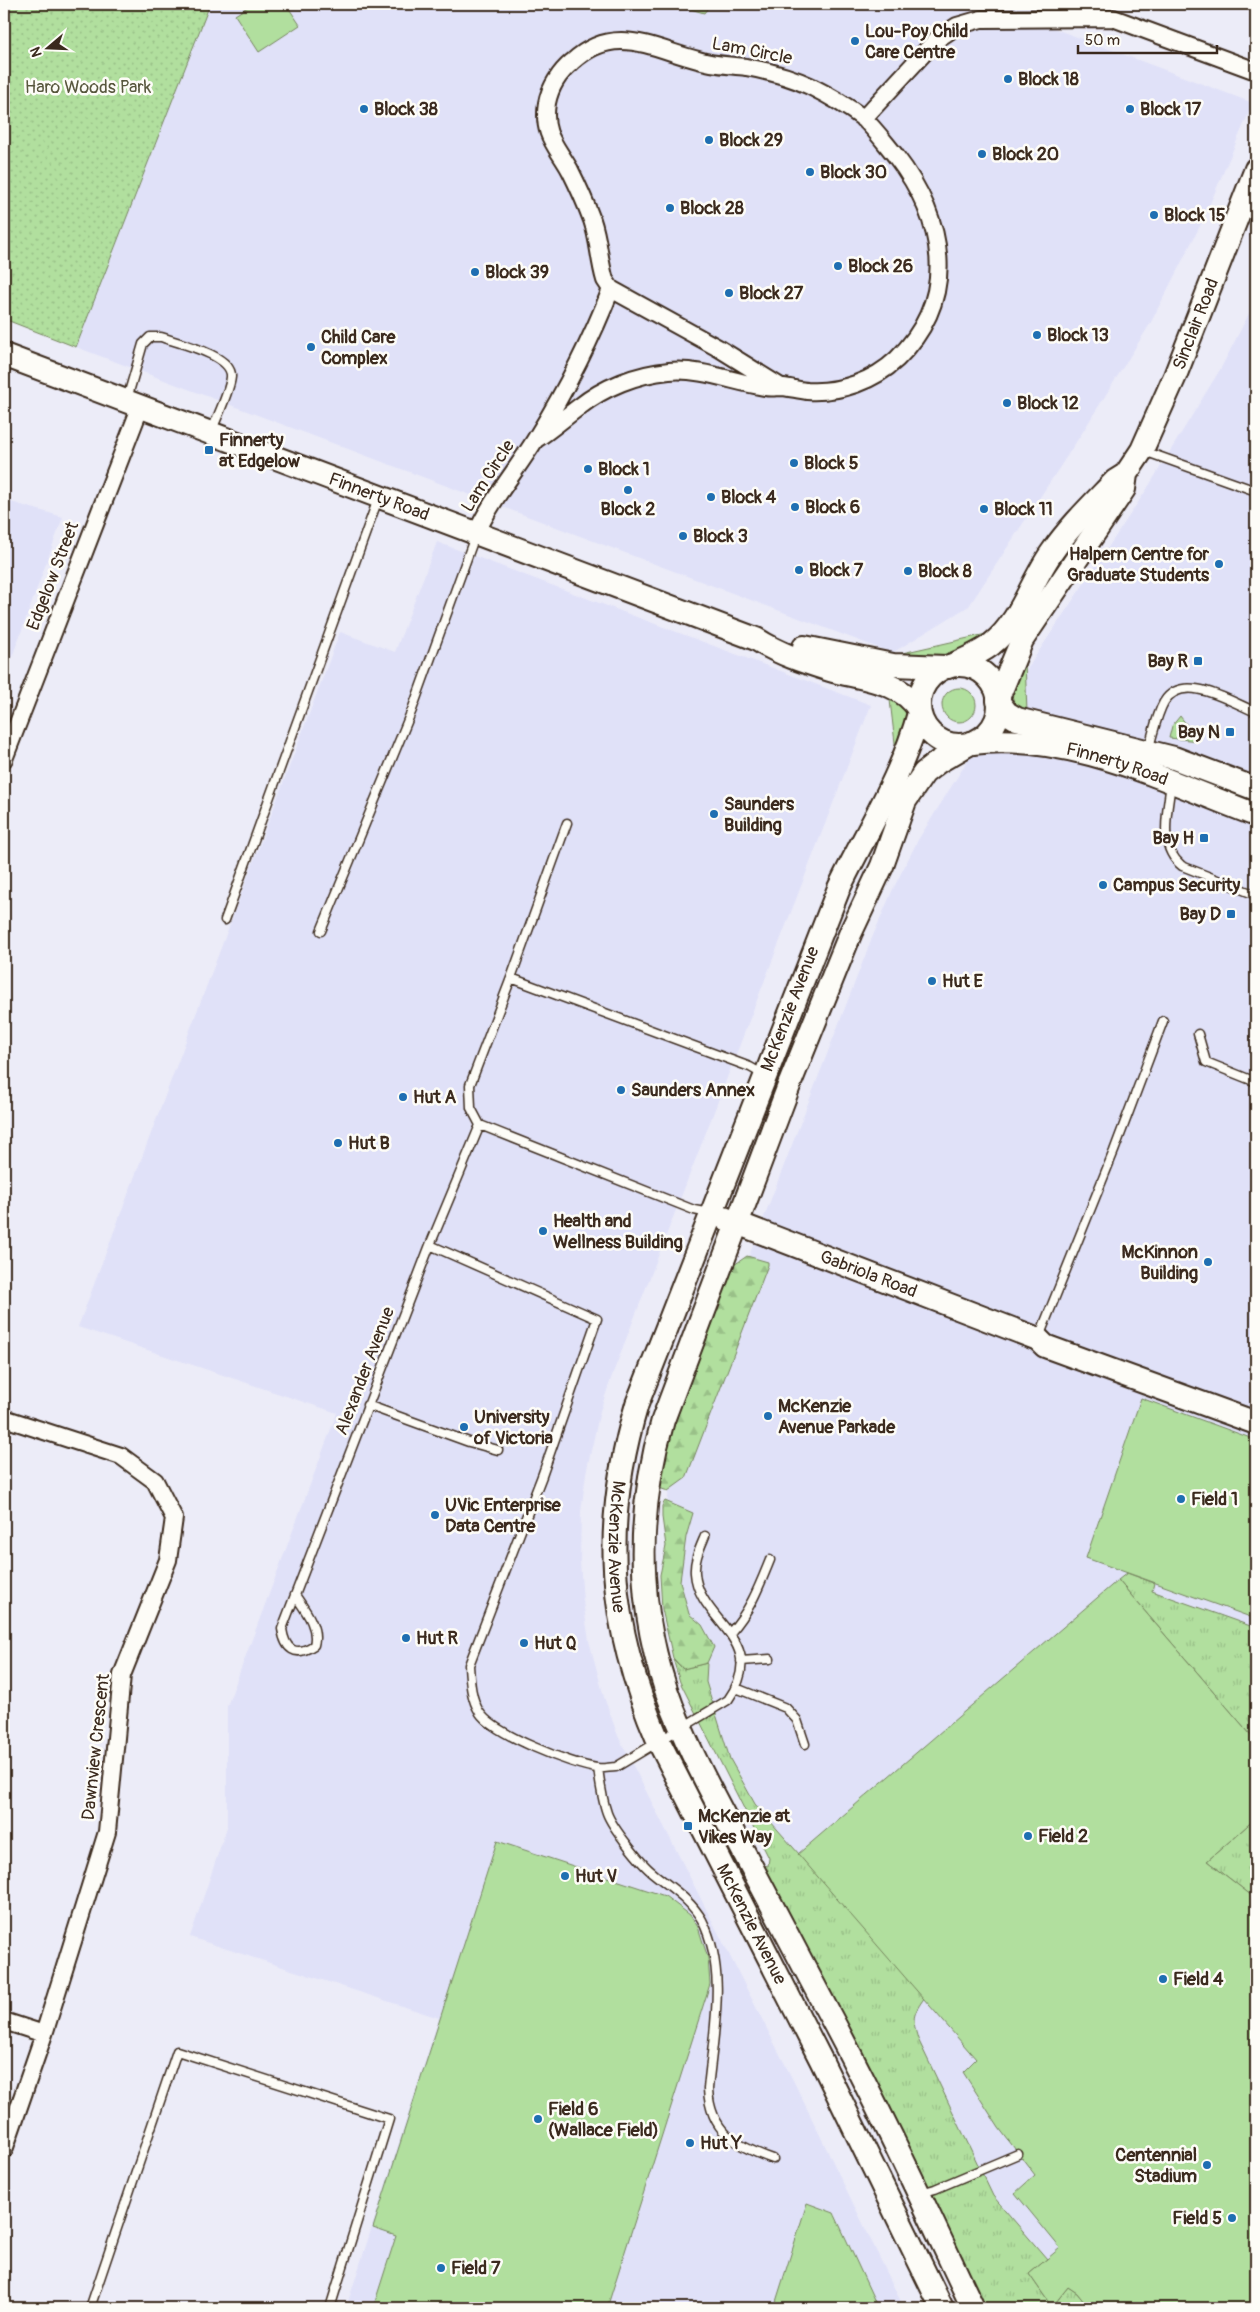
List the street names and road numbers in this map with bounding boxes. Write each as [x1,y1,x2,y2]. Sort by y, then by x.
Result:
street label: Lam Circle [710,32,794,70]
street label: Sinclair Road [1167,275,1224,373]
street label: Lam Circle [456,435,520,516]
street label: Finnerty Road [326,467,433,526]
street label: Edgelow Street [22,518,85,634]
street label: Finnerty Road [1064,737,1172,791]
street label: McKenzie Avenue [756,943,824,1075]
street label: Gabriola Road [817,1245,921,1303]
street label: Alexander Avenue [330,1304,400,1438]
street label: McKenzie Avenue [603,1479,631,1615]
street label: Dawnview Crescent [77,1672,115,1821]
street label: McKenzie Avenue [711,1860,792,1988]

